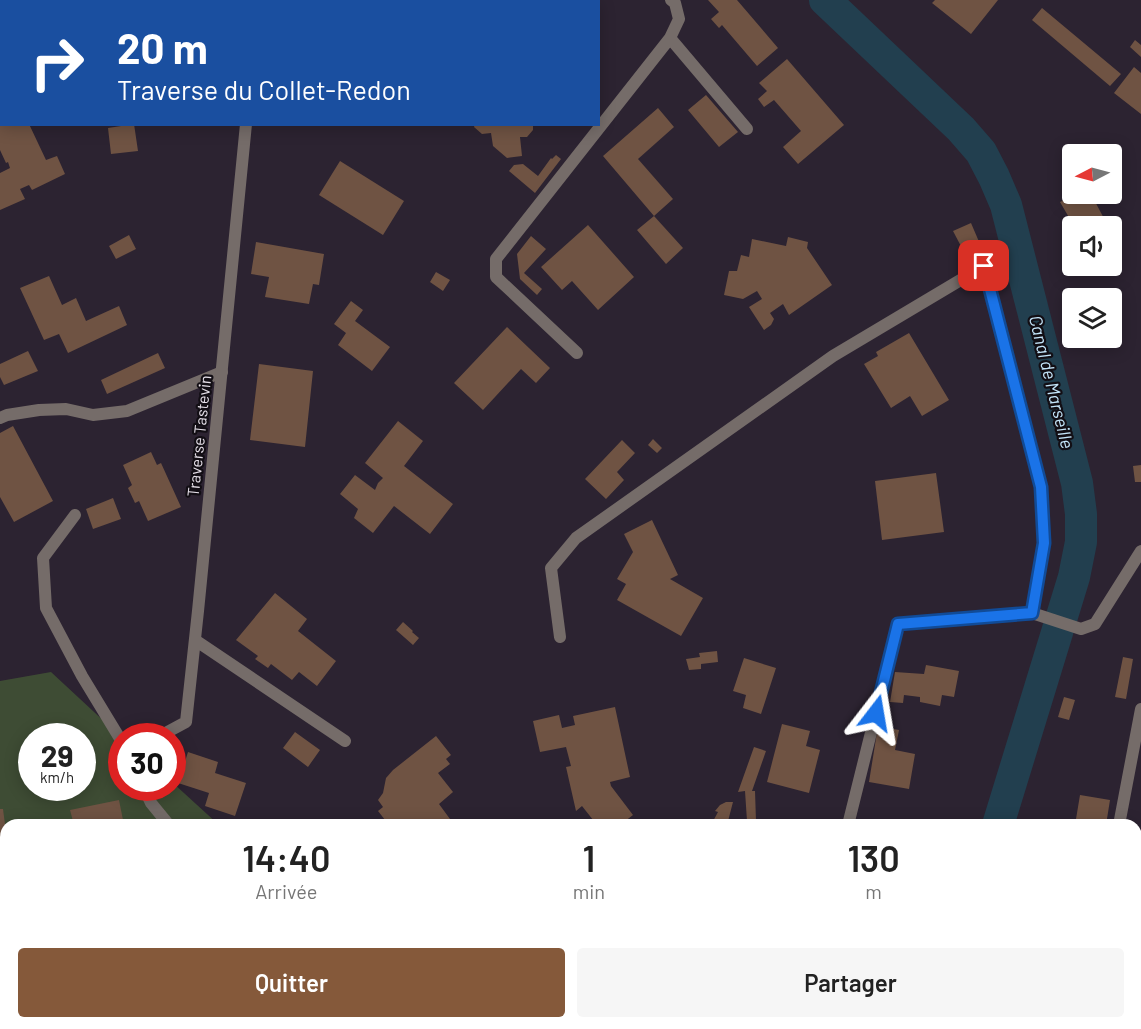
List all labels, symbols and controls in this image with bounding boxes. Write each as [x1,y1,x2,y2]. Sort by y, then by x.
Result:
text: 20 m [117,22,208,72]
icon: right [18,24,96,102]
text: Traverse du Collet-Redon [117,73,411,105]
north arrow [1062,144,1122,204]
map controls [1062,144,1122,348]
button: sound [1062,216,1122,276]
pin [958,240,1009,291]
icon: arrive [967,249,1000,282]
button: layers [1062,288,1122,348]
water label: Canal de Marseille [1025,313,1079,451]
street label: Traverse Tastevin [183,374,214,498]
position arrow [844,681,908,745]
speed limit sign: 30 [108,723,186,801]
text: 29 [41,737,73,773]
text: km/h [40,768,74,786]
text: 14:40 [242,836,330,879]
text: 1 [583,836,595,879]
text: 130 [847,836,900,879]
text: Arrivée [255,879,317,903]
text: min [573,879,605,903]
text: m [865,879,882,903]
button: Quitter [18,948,565,1017]
button: Partager [577,948,1124,1017]

